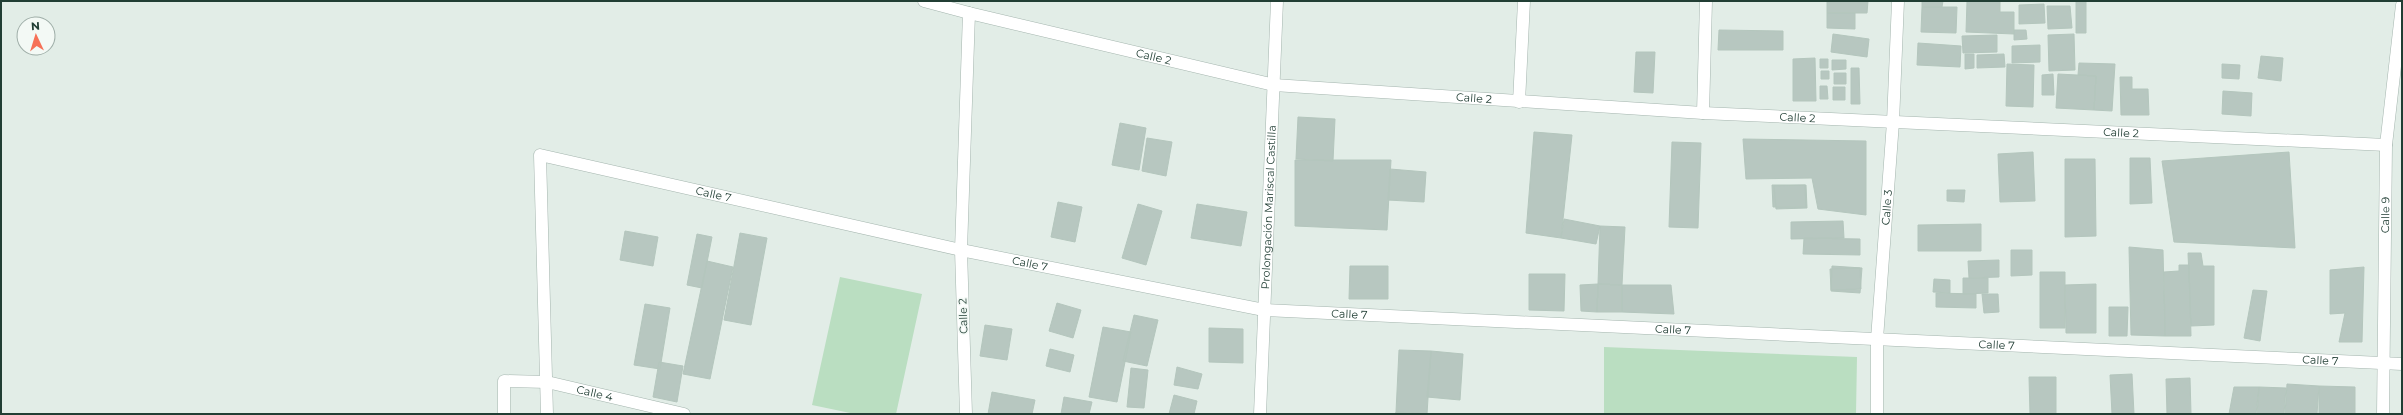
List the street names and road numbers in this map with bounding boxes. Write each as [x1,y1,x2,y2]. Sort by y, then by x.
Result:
street label: Calle 2 [1135,46,1173,68]
street label: Calle 2 [1456,90,1492,106]
street label: Calle 2 [1779,110,1816,125]
street label: Prolongación Mariscal Castilla [1258,125,1279,290]
street label: Calle 2 [2103,125,2139,140]
street label: Calle 7 [694,183,733,205]
street label: Calle 3 [1878,189,1895,226]
street label: Calle 9 [2378,196,2392,233]
street label: Calle 7 [1011,253,1049,274]
street label: Calle 2 [955,298,971,334]
street label: Calle 7 [1331,306,1368,322]
street label: Calle 7 [1655,322,1691,337]
street label: Calle 7 [1978,337,2015,353]
street label: Calle 7 [2302,352,2339,368]
street label: Calle 4 [575,382,615,404]

